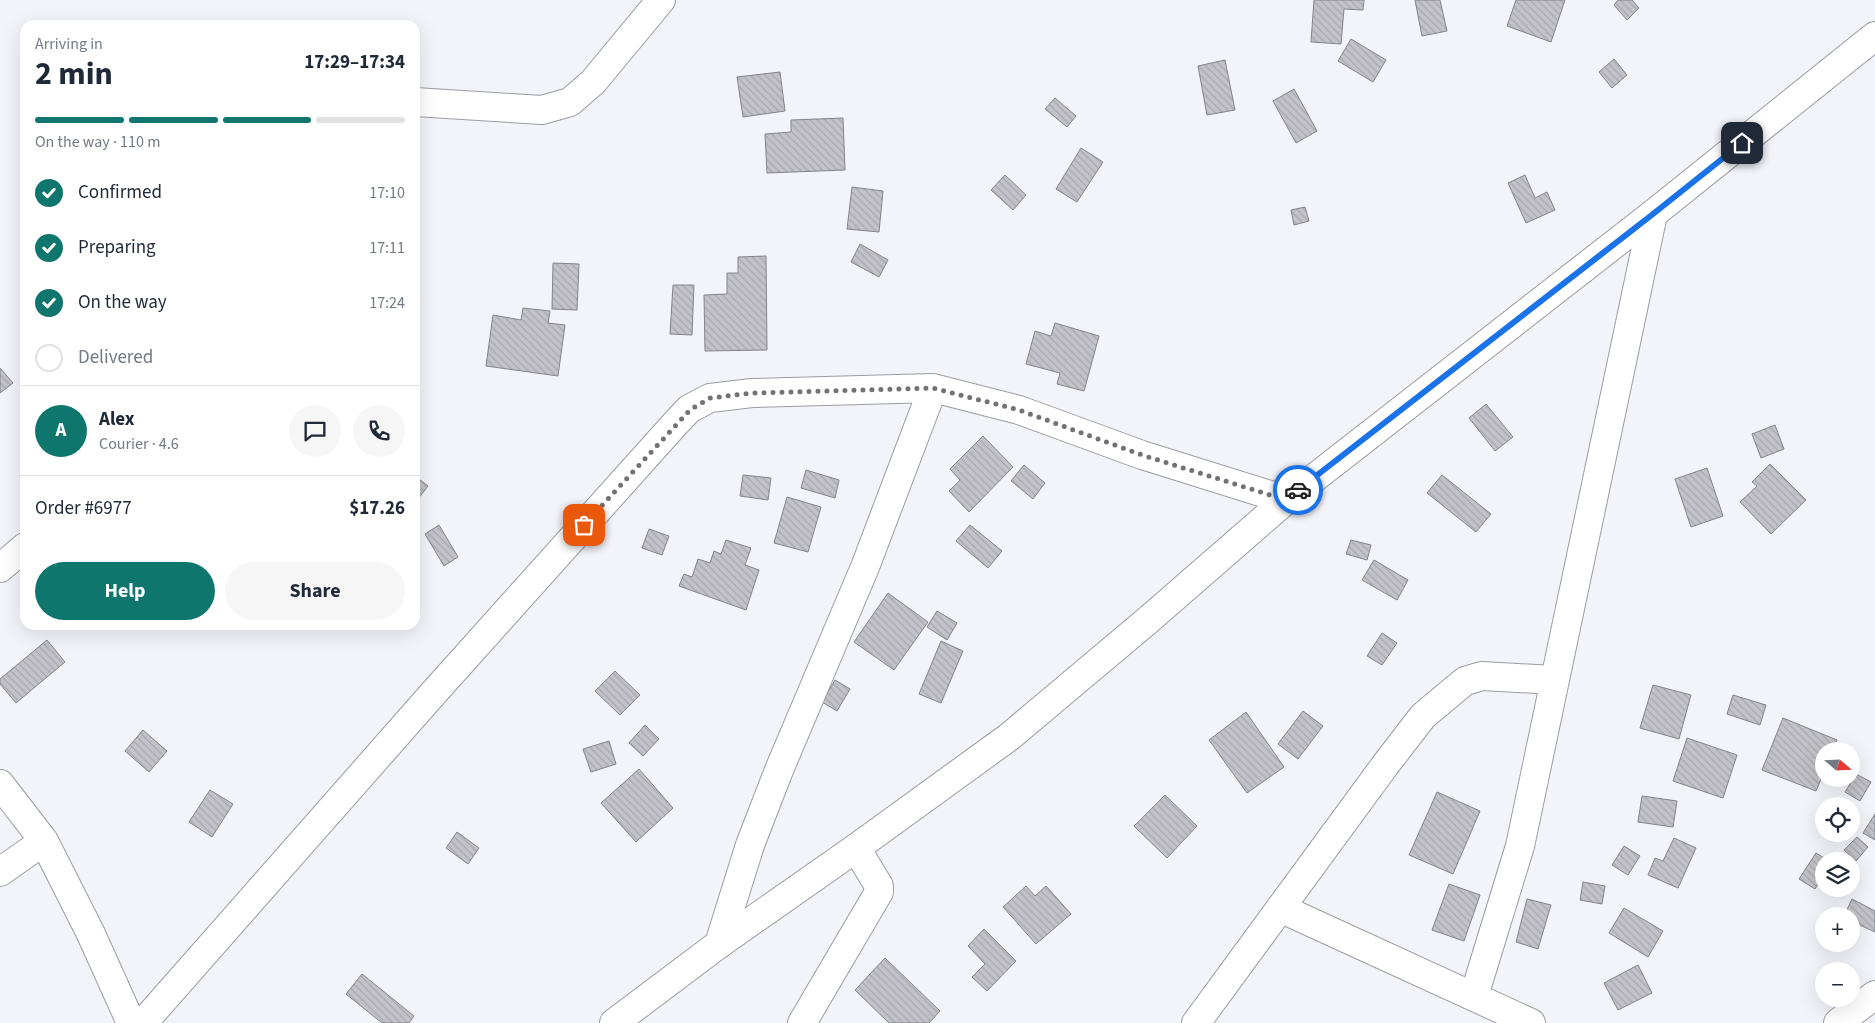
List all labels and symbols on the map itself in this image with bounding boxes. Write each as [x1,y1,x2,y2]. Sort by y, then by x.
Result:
pin [1721,122,1763,164]
courier [1273,465,1323,515]
pin [563,504,605,546]
north arrow [1815,742,1860,788]

